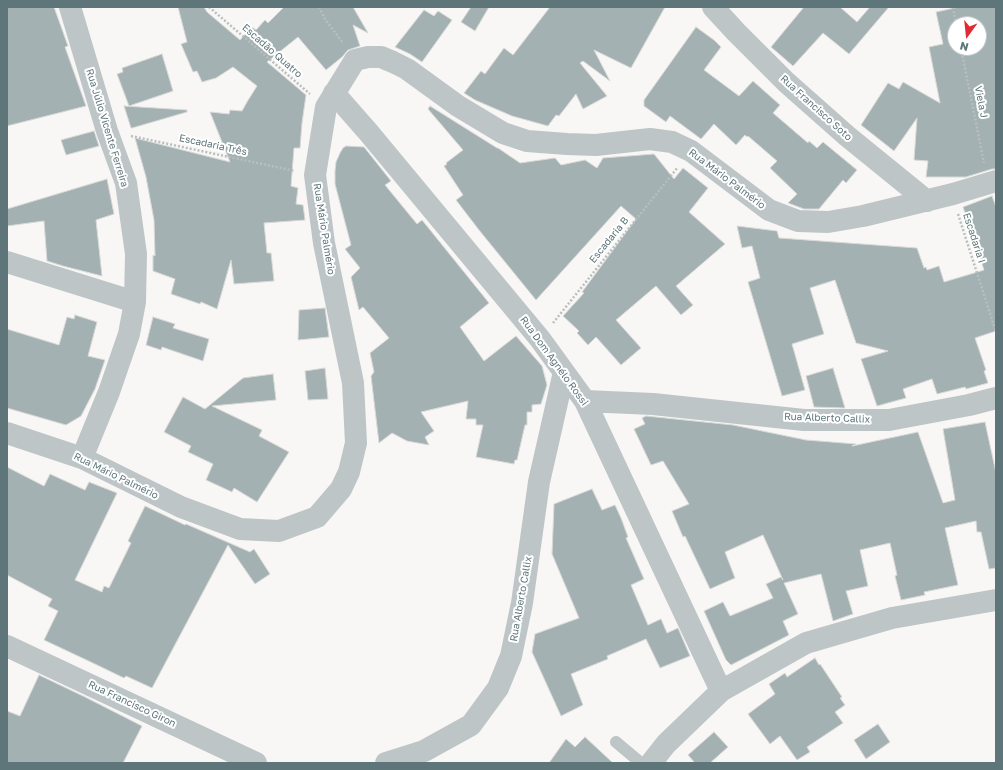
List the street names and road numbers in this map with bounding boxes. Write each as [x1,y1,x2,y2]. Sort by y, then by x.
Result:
street label: Escadão Quatro [240,22,304,80]
street label: Rua Júlio Vicente Ferreira [83,67,131,189]
street label: Rua Francisco Soto [778,73,854,143]
street label: Viela J [972,85,990,119]
street label: Escadaria Três [178,132,248,158]
street label: Rua Mário Palmério [686,146,768,212]
street label: Rua Mário Palmério [311,182,337,276]
street label: Escadaria I [960,211,988,265]
street label: Escadaria B [587,215,631,265]
street label: Rua Dom Agnélo Rossi [518,314,590,408]
street label: Rua Alberto Callix [784,411,870,425]
street label: Rua Mário Palmério [72,450,160,502]
street label: Rua Alberto Callix [508,556,534,642]
street label: Rua Francisco Giron [86,678,178,730]

